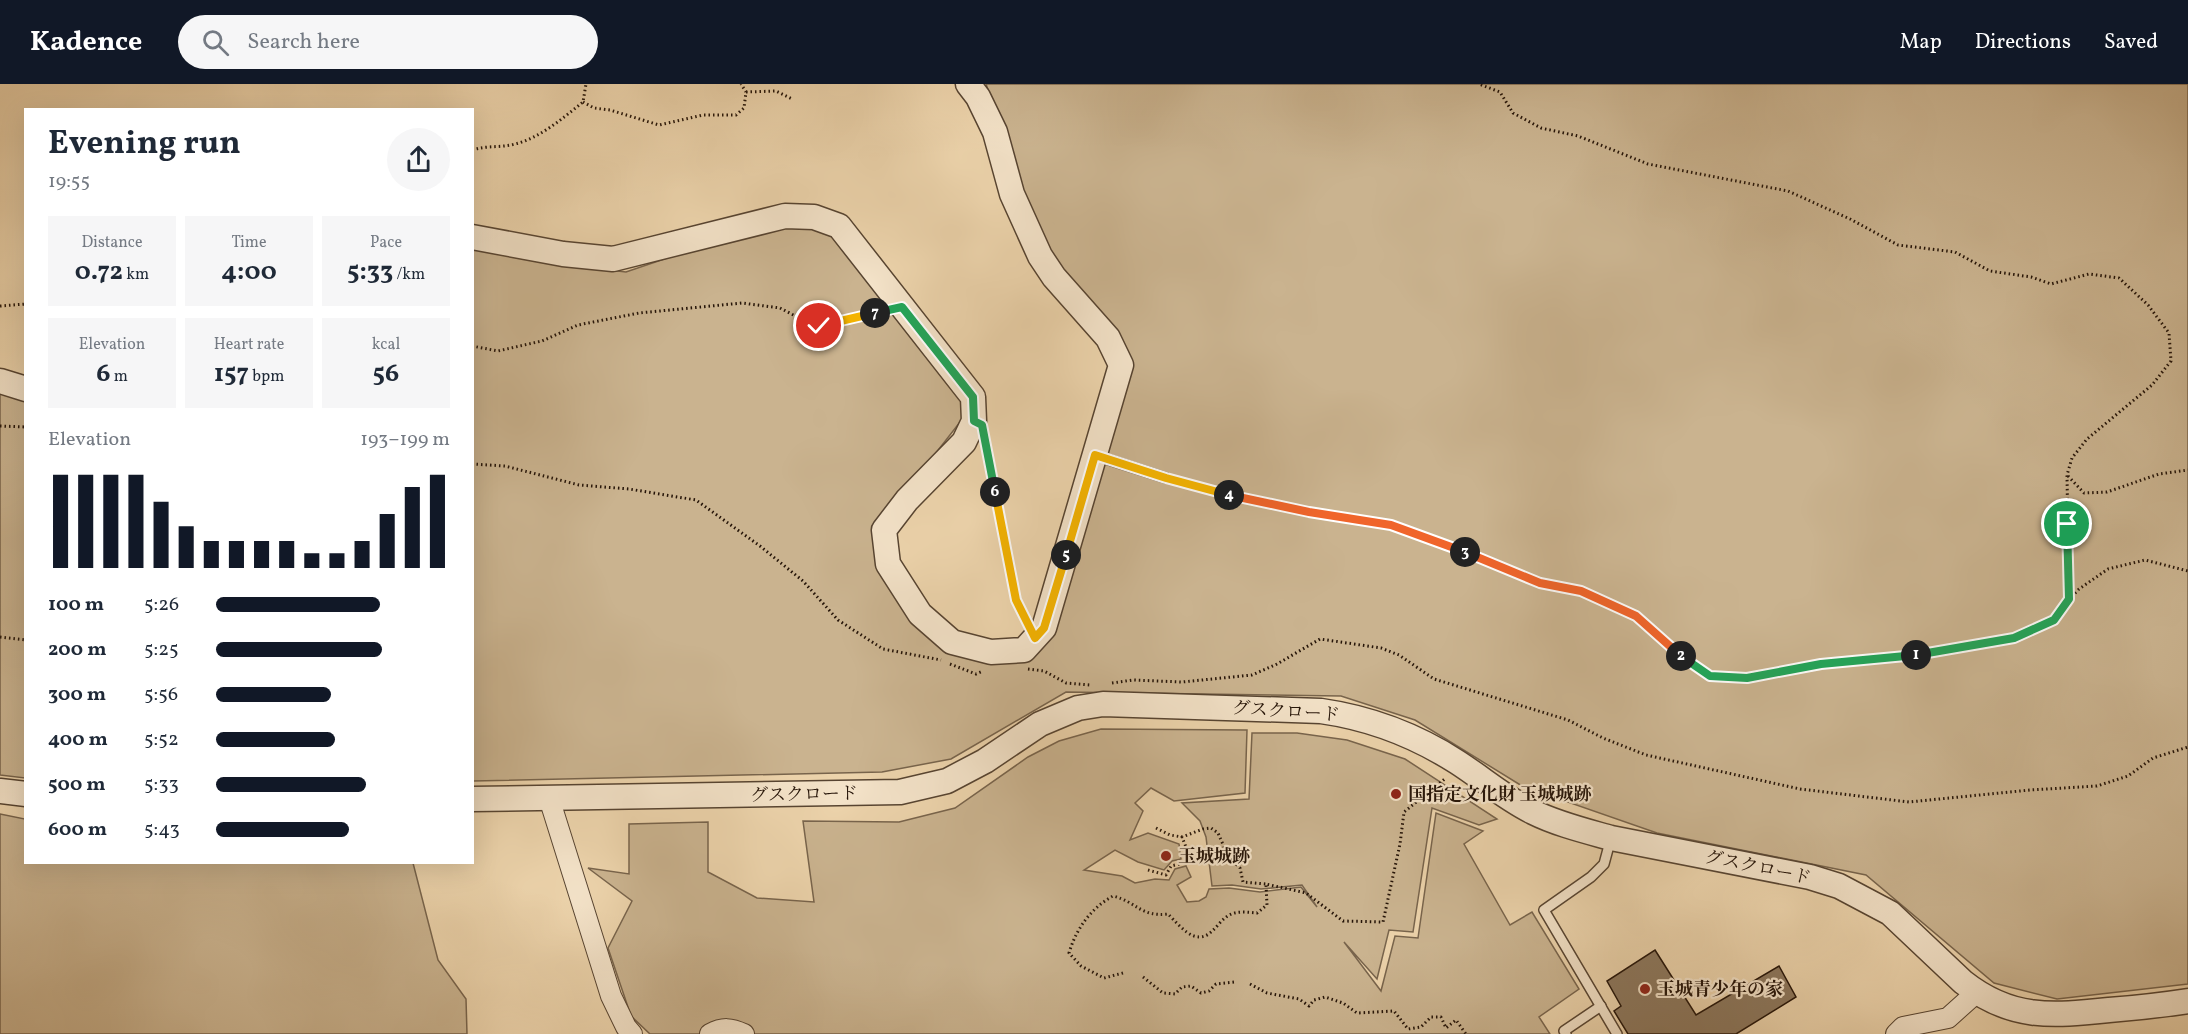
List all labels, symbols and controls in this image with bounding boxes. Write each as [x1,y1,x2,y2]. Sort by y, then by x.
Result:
search box [178,15,598,69]
text: Kadence [30,23,142,62]
icon: search [199,26,232,59]
text: Search here [247,27,360,58]
text: Map [1900,28,1942,57]
text: Directions [1975,28,2071,57]
text: Saved [2104,28,2158,57]
text: Evening run [48,122,241,168]
button: share [387,128,450,191]
text: 19:55 [48,168,90,196]
text: Distance [81,232,143,254]
text: Time [231,232,267,254]
text: Pace [370,232,402,254]
text: 0.72 [75,254,123,290]
text: 4:00 [221,254,277,290]
text: 5:33 [347,254,393,290]
text: km [123,264,149,286]
text: /km [393,264,425,286]
pin: 7 [860,298,890,328]
pin [793,300,844,351]
text: 7 [871,302,879,324]
icon: check [802,309,835,342]
text: Elevation [79,334,145,356]
text: Heart rate [214,334,284,356]
text: kcal [372,334,400,356]
text: 6 [96,356,110,392]
text: 157 [214,356,249,392]
text: 56 [373,356,399,392]
text: m [110,366,128,388]
text: bpm [249,366,284,388]
text: Elevation [48,426,131,454]
text: 193–199 m [360,426,450,454]
pin: 6 [980,477,1010,507]
pin: 4 [1214,480,1244,510]
text: 6 [991,481,999,503]
text: 4 [1224,484,1234,506]
pin [2041,498,2092,549]
icon: arrive [2050,507,2083,540]
pin: 3 [1450,537,1480,567]
pin: 5 [1051,540,1081,570]
text: 3 [1461,541,1469,563]
text: 5 [1062,544,1070,566]
text: 100 m [48,591,104,619]
text: 5:26 [144,591,179,619]
text: 200 m [48,636,106,664]
text: 5:25 [144,636,179,664]
pin: 1 [1901,640,1931,670]
pin: 2 [1666,641,1696,671]
text: 1 [1913,644,1919,666]
text: 2 [1677,645,1685,667]
text: 300 m [48,681,106,709]
text: 5:56 [144,681,178,709]
street label: グスクロード [1231,696,1341,729]
text: 400 m [48,726,108,754]
text: 5:52 [144,726,179,754]
text: 500 m [48,771,106,799]
text: 5:33 [144,771,179,799]
street label: グスクロード [750,782,858,809]
place label: 国指定文化財 玉城城跡 [1408,783,1592,808]
marker: 国指定文化財 玉城城跡 [1389,787,1403,801]
text: 600 m [48,816,107,844]
text: 5:43 [144,816,180,844]
place label: 玉城城跡 [1178,845,1250,870]
street label: グスクロード [1702,845,1813,892]
marker: 玉城城跡 [1159,849,1173,863]
place label: 玉城青少年の家 [1657,978,1783,1003]
marker: 玉城青少年の家 [1638,982,1652,996]

